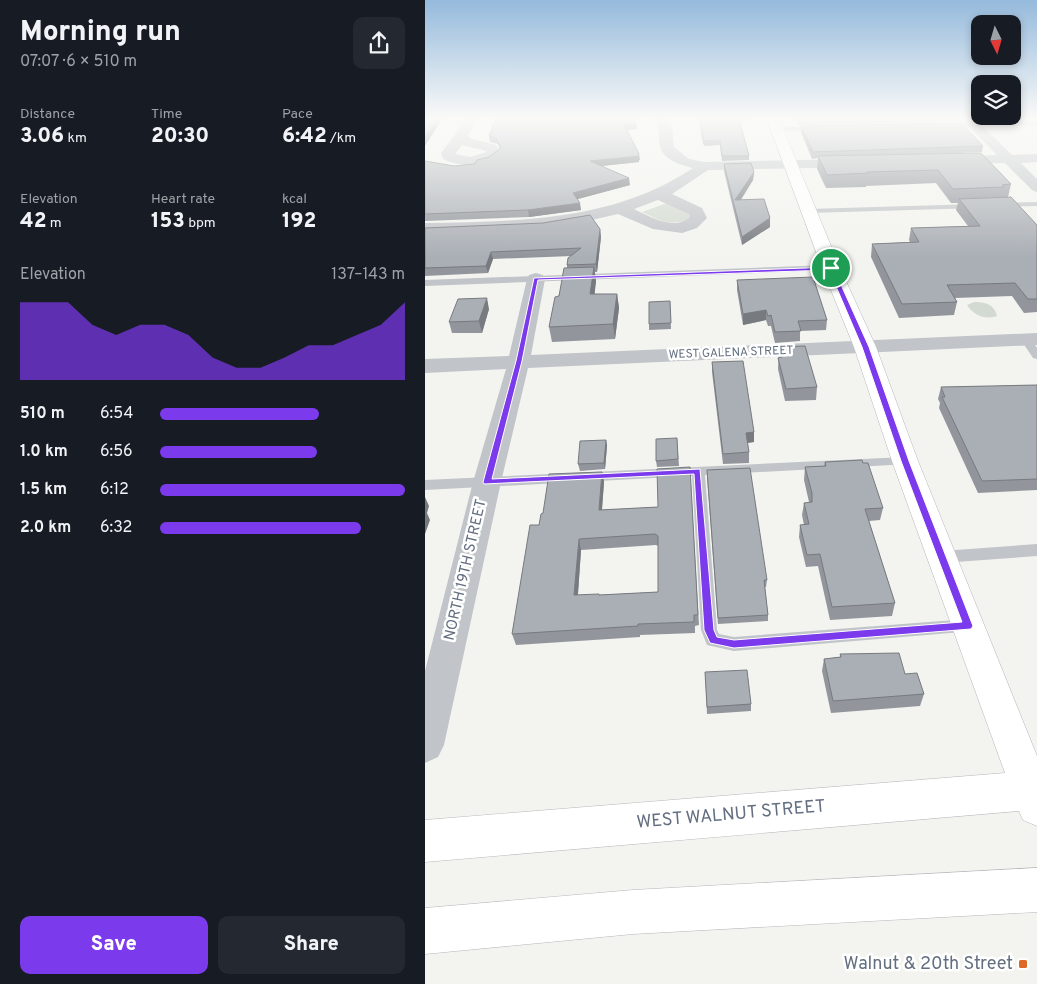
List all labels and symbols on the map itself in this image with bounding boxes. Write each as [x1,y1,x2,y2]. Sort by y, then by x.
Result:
north arrow [971,15,1021,65]
pin [810,247,852,289]
street label: WEST GALENA STREET [668,343,794,363]
street label: NORTH 19TH STREET [440,497,492,643]
street label: WEST WALNUT STREET [635,795,827,835]
place label: Walnut & 20th Street [843,953,1013,976]
marker: Walnut & 20th Street [1017,958,1029,970]

